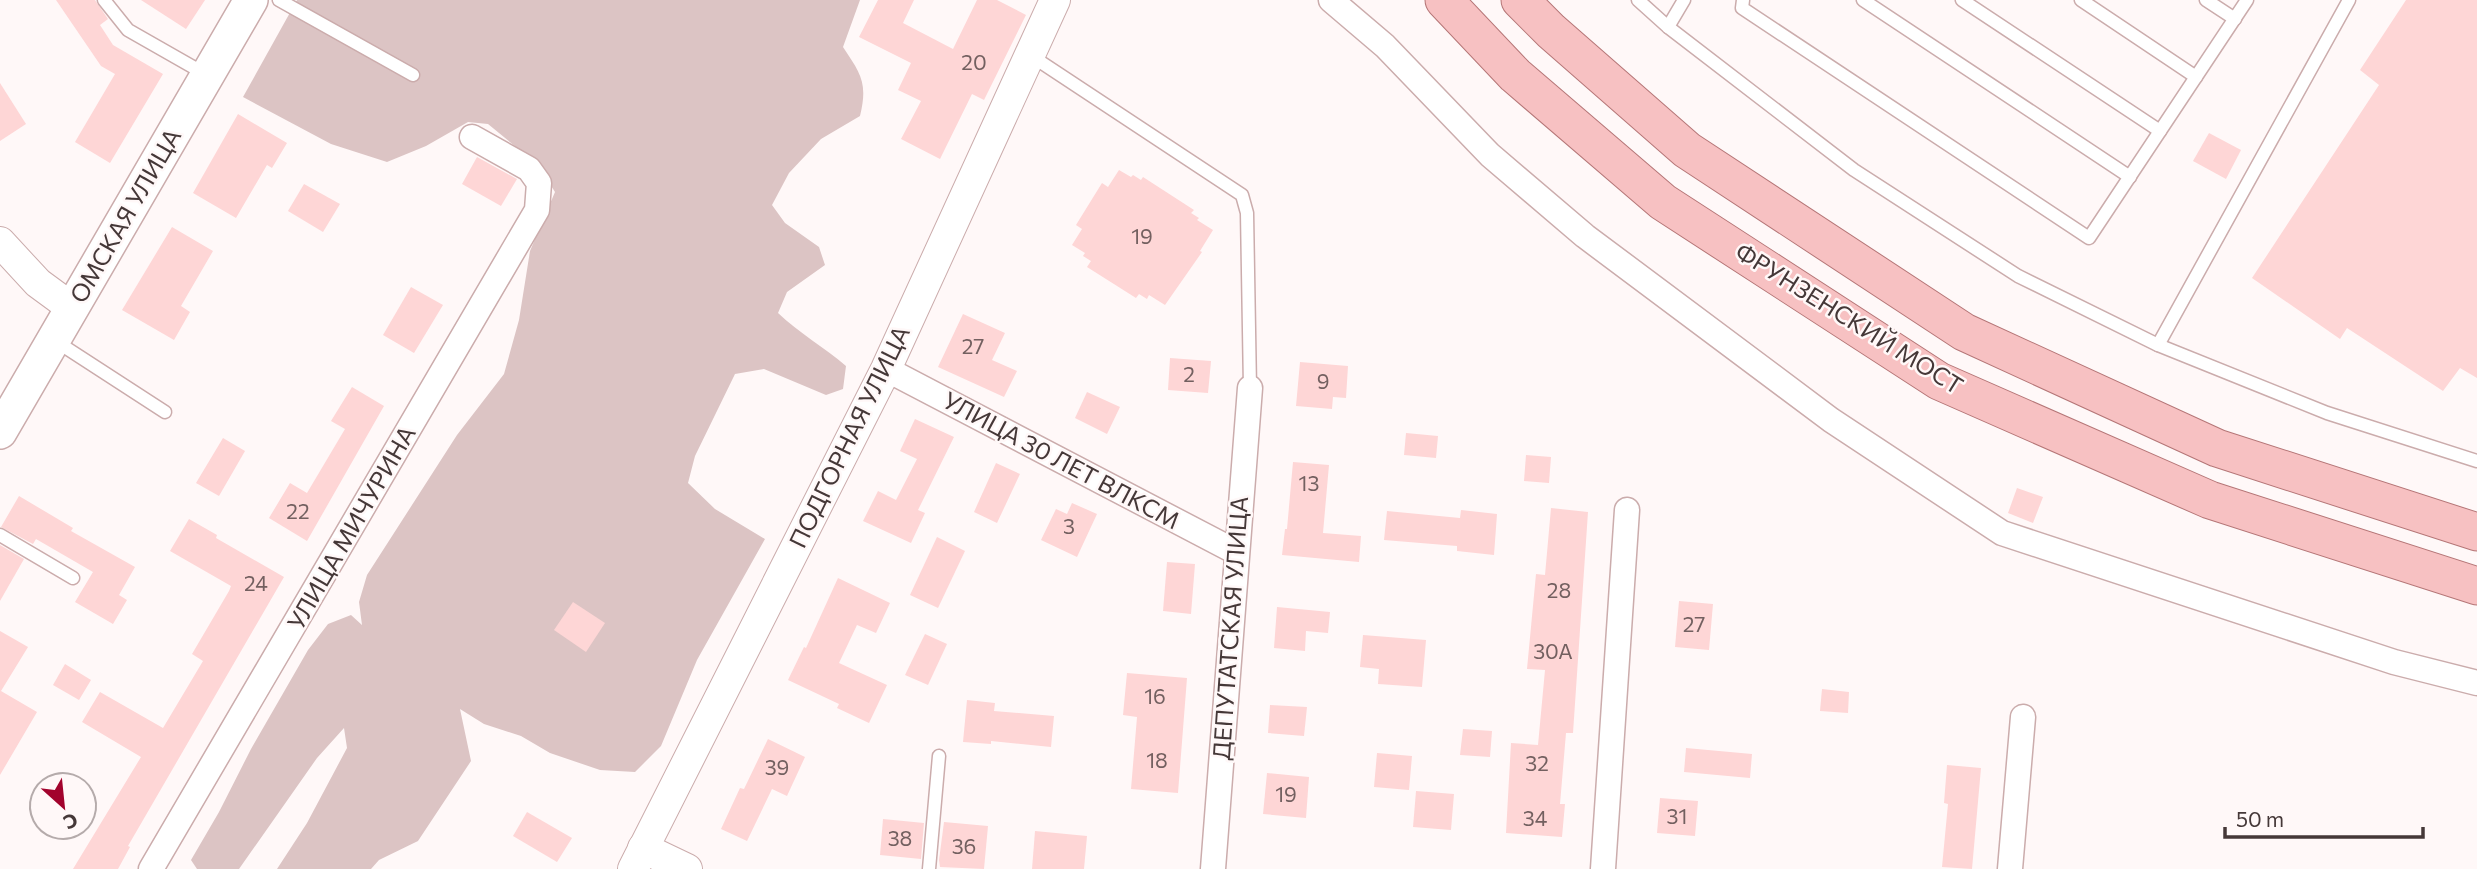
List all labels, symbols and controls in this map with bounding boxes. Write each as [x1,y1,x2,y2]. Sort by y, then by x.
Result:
house number: 20 [961,49,987,74]
street label: ОМСКАЯ УЛИЦА [63,123,186,308]
house number: 19 [1131,223,1153,248]
street label: ФРУНЗЕНСКИЙ МОСТ [1731,236,1969,400]
street label: ПОДГОРНАЯ УЛИЦА [782,320,915,552]
house number: 27 [962,333,984,358]
house number: 2 [1183,361,1195,386]
house number: 9 [1317,368,1329,393]
street label: УЛИЦА 30 ЛЕТ ВЛКСМ [938,386,1184,536]
street label: УЛИЦА МИЧУРИНА [280,420,421,634]
house number: 13 [1299,470,1319,495]
street label: ДЕПУТАТСКАЯ УЛИЦА [1206,495,1253,761]
house number: 22 [286,498,310,523]
house number: 3 [1063,514,1075,540]
house number: 24 [244,570,268,595]
house number: 28 [1547,577,1571,602]
house number: 27 [1683,611,1705,636]
house number: 30А [1533,638,1573,663]
house number: 16 [1144,683,1166,708]
house number: 18 [1146,747,1168,772]
house number: 32 [1525,750,1549,775]
house number: 39 [765,754,789,779]
north arrow [28,771,98,841]
house number: 19 [1275,781,1297,806]
scale bar [2225,796,2423,840]
house number: 31 [1667,803,1687,828]
house number: 34 [1523,805,1548,830]
text: 50 m [2236,806,2284,831]
text: С [60,808,82,835]
house number: 38 [888,825,912,850]
house number: 36 [952,833,976,858]

